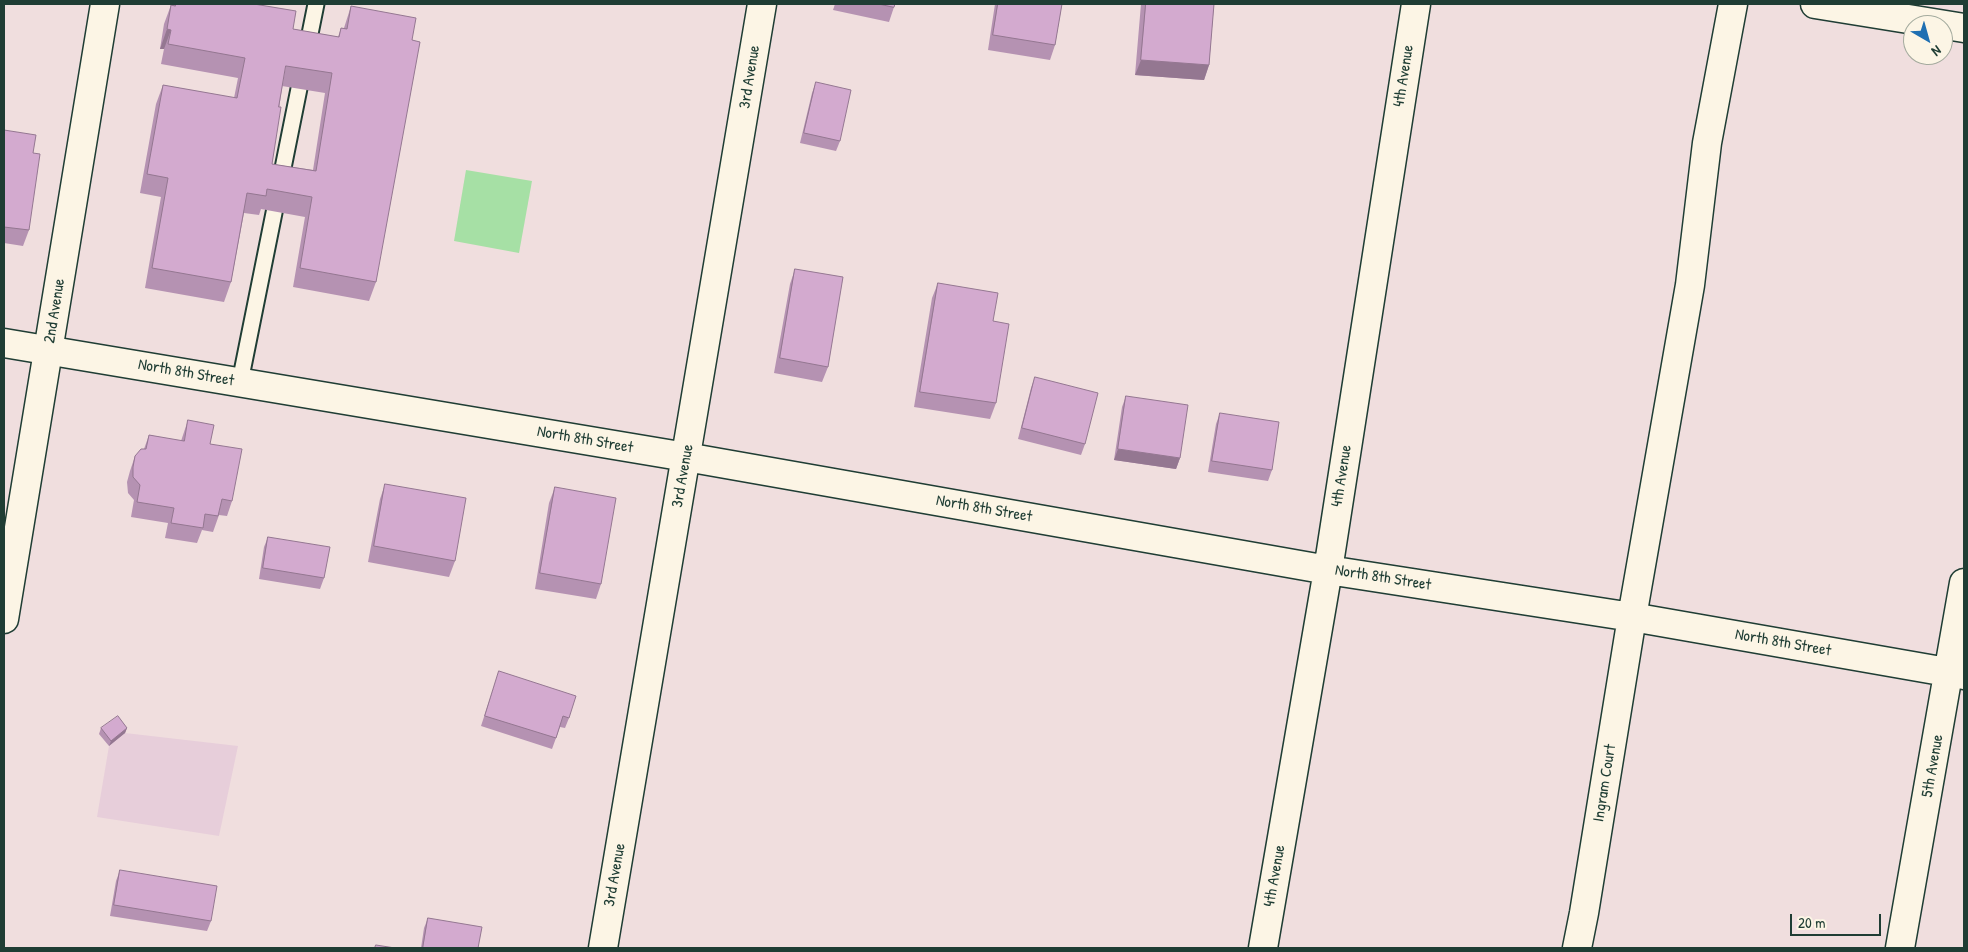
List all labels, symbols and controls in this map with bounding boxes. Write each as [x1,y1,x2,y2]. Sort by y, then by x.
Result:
north arrow [1903,15,1953,65]
text: N [1928,42,1946,61]
street label: 3rd Avenue [736,44,764,110]
street label: 4th Avenue [1390,44,1418,108]
street label: 2nd Avenue [40,277,70,345]
street label: North 8th Street [137,355,235,391]
street label: North 8th Street [536,422,634,458]
street label: 3rd Avenue [668,443,698,509]
street label: 4th Avenue [1328,444,1356,508]
street label: North 8th Street [935,491,1033,527]
street label: North 8th Street [1334,561,1432,595]
street label: North 8th Street [1734,625,1832,661]
street label: 5th Avenue [1918,733,1948,799]
street label: Ingram Court [1589,743,1621,823]
street label: 3rd Avenue [600,842,630,908]
street label: 4th Avenue [1260,844,1290,908]
scale bar [1793,904,1884,936]
text: 20 m [1798,912,1825,933]

